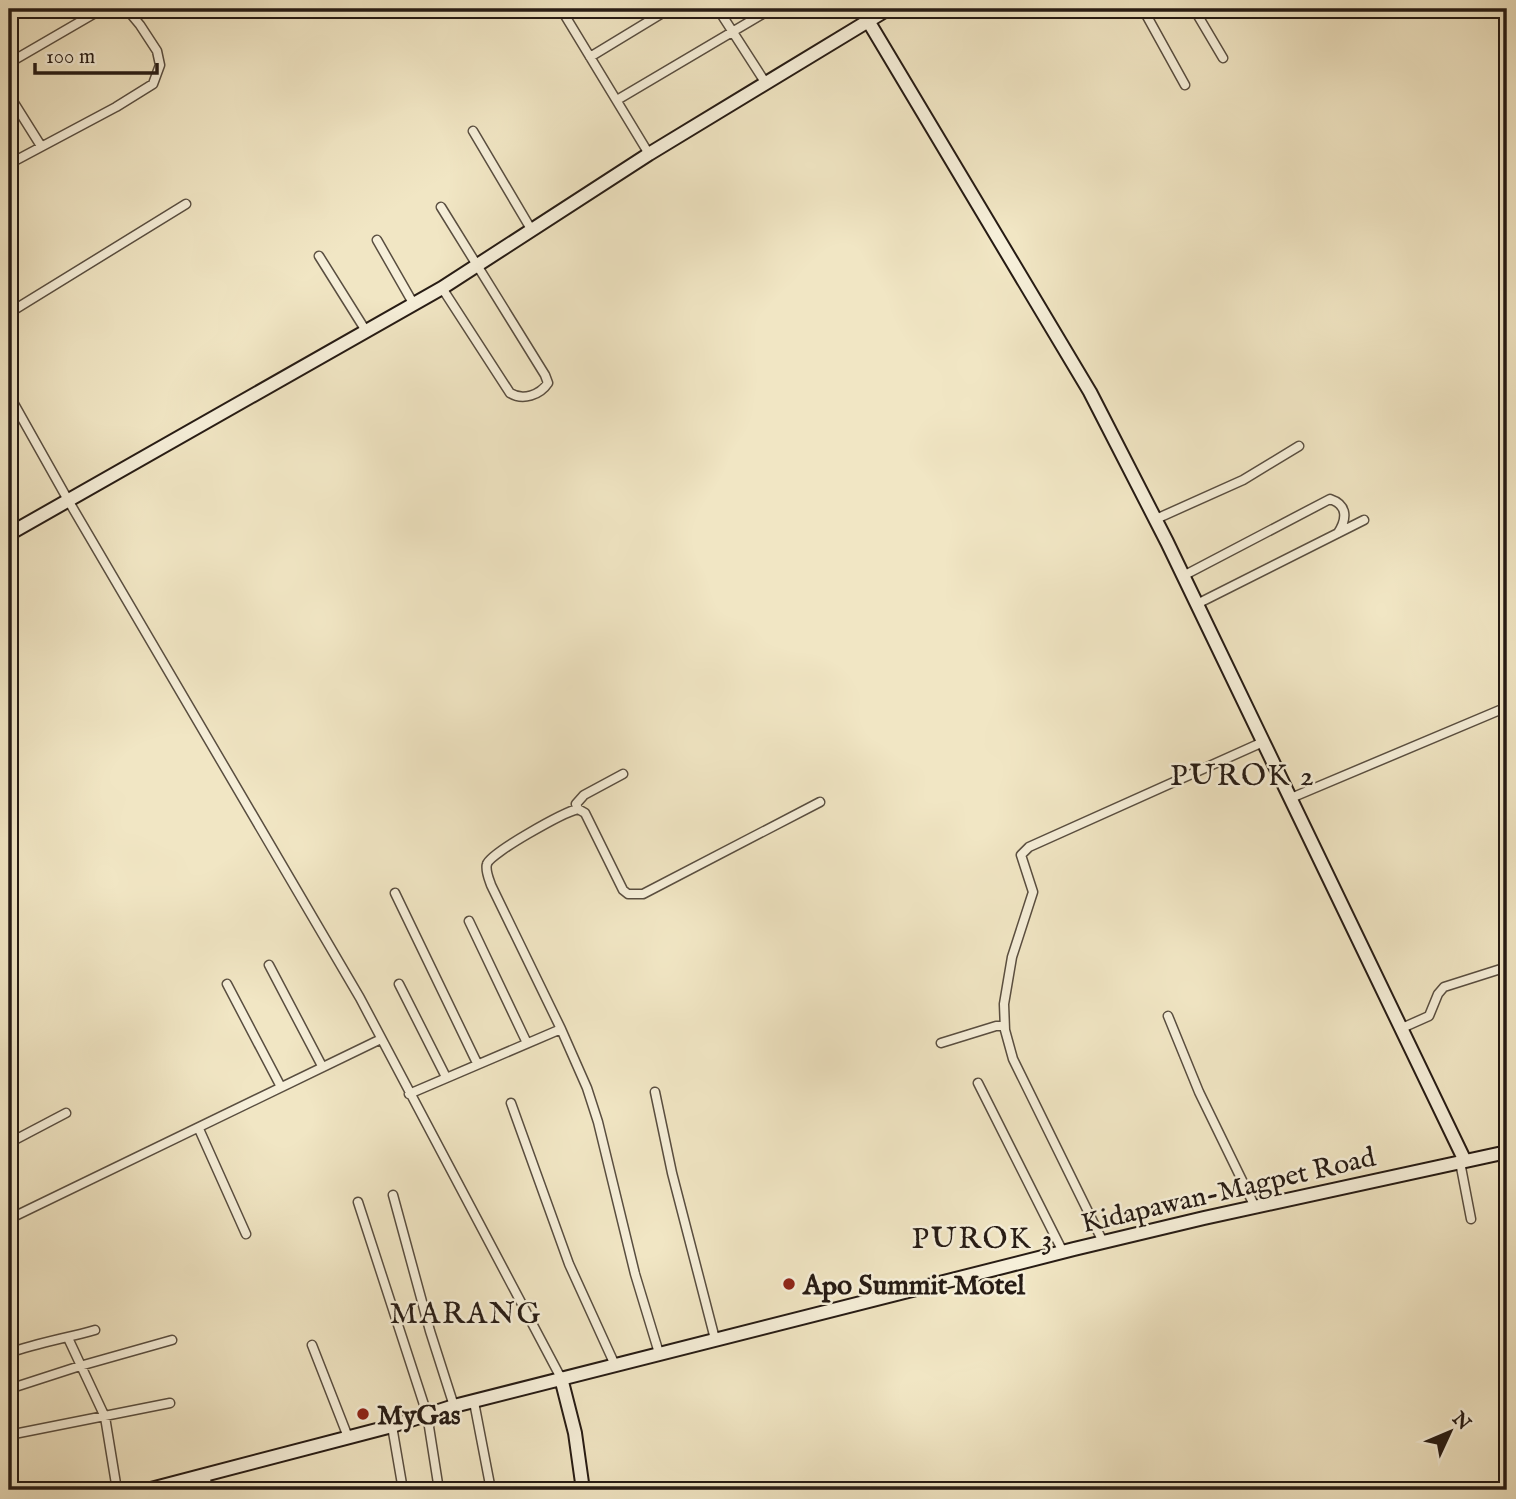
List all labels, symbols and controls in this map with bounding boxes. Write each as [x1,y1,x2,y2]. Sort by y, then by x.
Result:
scale bar [35,32,158,76]
text: 100 m [46,44,95,71]
district label: PUROK 2 [1170,758,1316,796]
street label: Kidapawan-Magpet Road [1078,1141,1379,1242]
district label: PUROK 3 [912,1221,1054,1259]
place label: Apo Summit Motel [802,1269,1026,1304]
marker: Apo Summit Motel [781,1276,797,1292]
district label: MARANG [390,1296,542,1334]
north arrow [1414,1398,1484,1468]
place label: MyGas [377,1399,461,1434]
marker: MyGas [355,1406,371,1422]
text: N [1446,1407,1476,1436]

